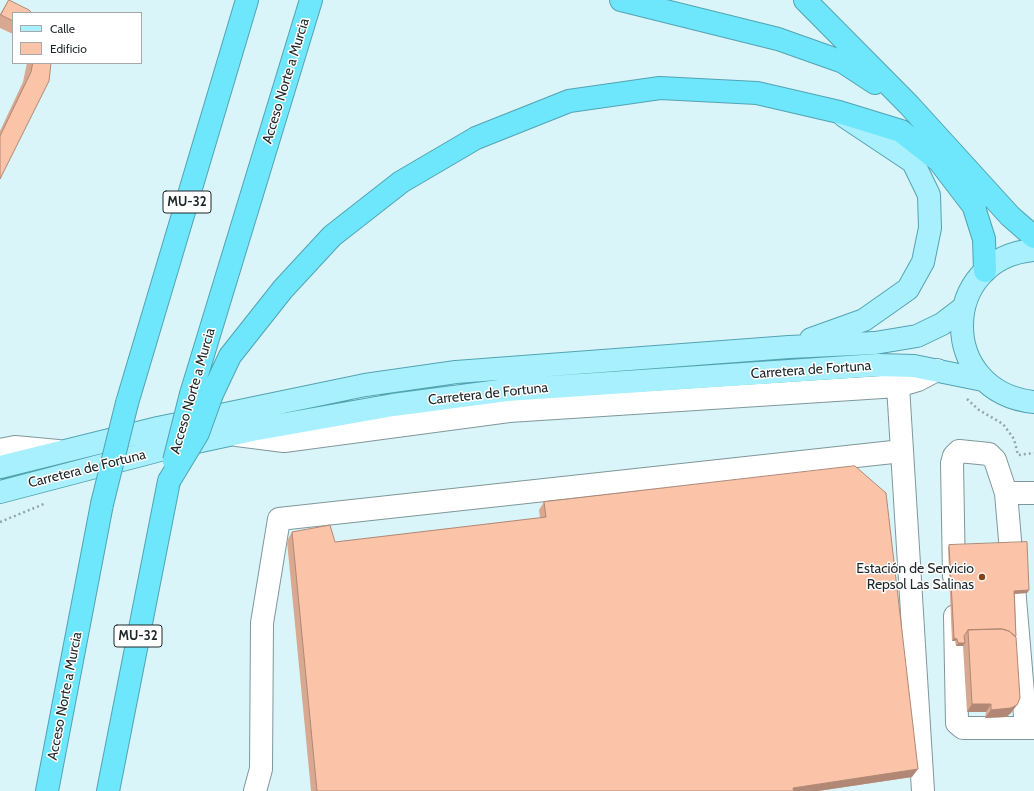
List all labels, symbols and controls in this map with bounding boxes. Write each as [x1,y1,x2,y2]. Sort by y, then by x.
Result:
legend [12,12,142,64]
street label: Acceso Norte a Murcia [259,16,313,146]
text: Calle [50,21,75,36]
text: Edificio [50,41,87,56]
road number: MU-32 [163,191,211,213]
street label: Acceso Norte a Murcia [167,326,219,456]
street label: Carretera de Fortuna [750,357,872,383]
street label: Carretera de Fortuna [427,379,549,409]
street label: Carretera de Fortuna [26,446,148,492]
place label: Estación de Servicio Repsol Las Salinas [856,561,974,594]
marker: Estación de Servicio Repsol Las Salinas [977,572,987,582]
road number: MU-32 [114,625,162,647]
street label: Acceso Norte a Murcia [44,630,86,762]

